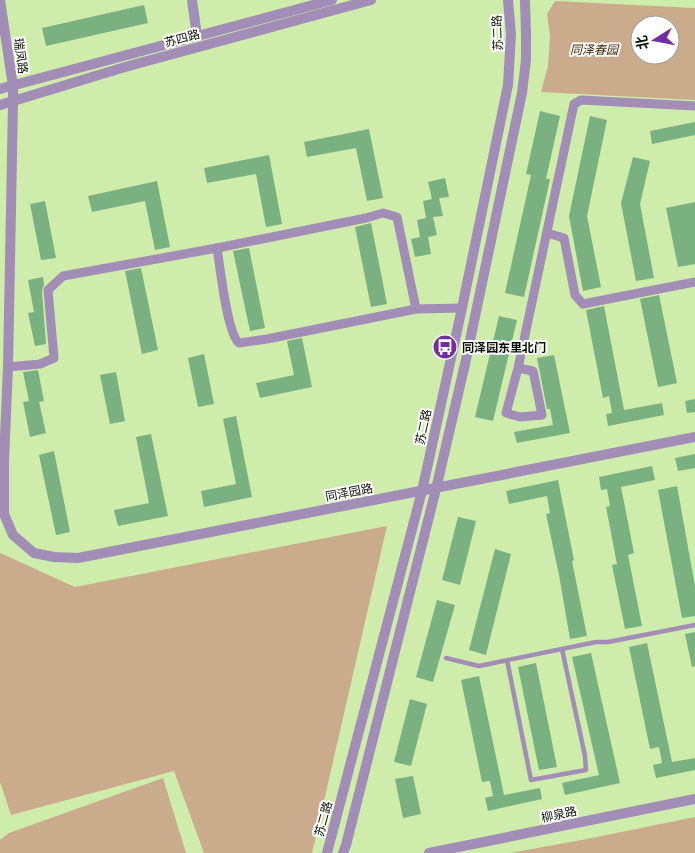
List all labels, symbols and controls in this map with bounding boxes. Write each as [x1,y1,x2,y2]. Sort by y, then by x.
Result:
street label: 苏二路 [488,15,506,51]
north arrow [630,15,680,65]
street label: 苏四路 [162,25,202,51]
text: 北 [631,34,652,51]
street label: 瑞凤路 [10,37,32,75]
park label: 同泽春园 [570,41,620,58]
bus stop icon: 同泽园东里北门 [432,334,458,360]
place label: 同泽园东里北门 [462,339,546,356]
street label: 苏二路 [411,408,435,446]
street label: 同泽园路 [324,479,374,505]
street label: 苏二路 [310,799,336,839]
street label: 柳泉路 [540,802,578,826]

